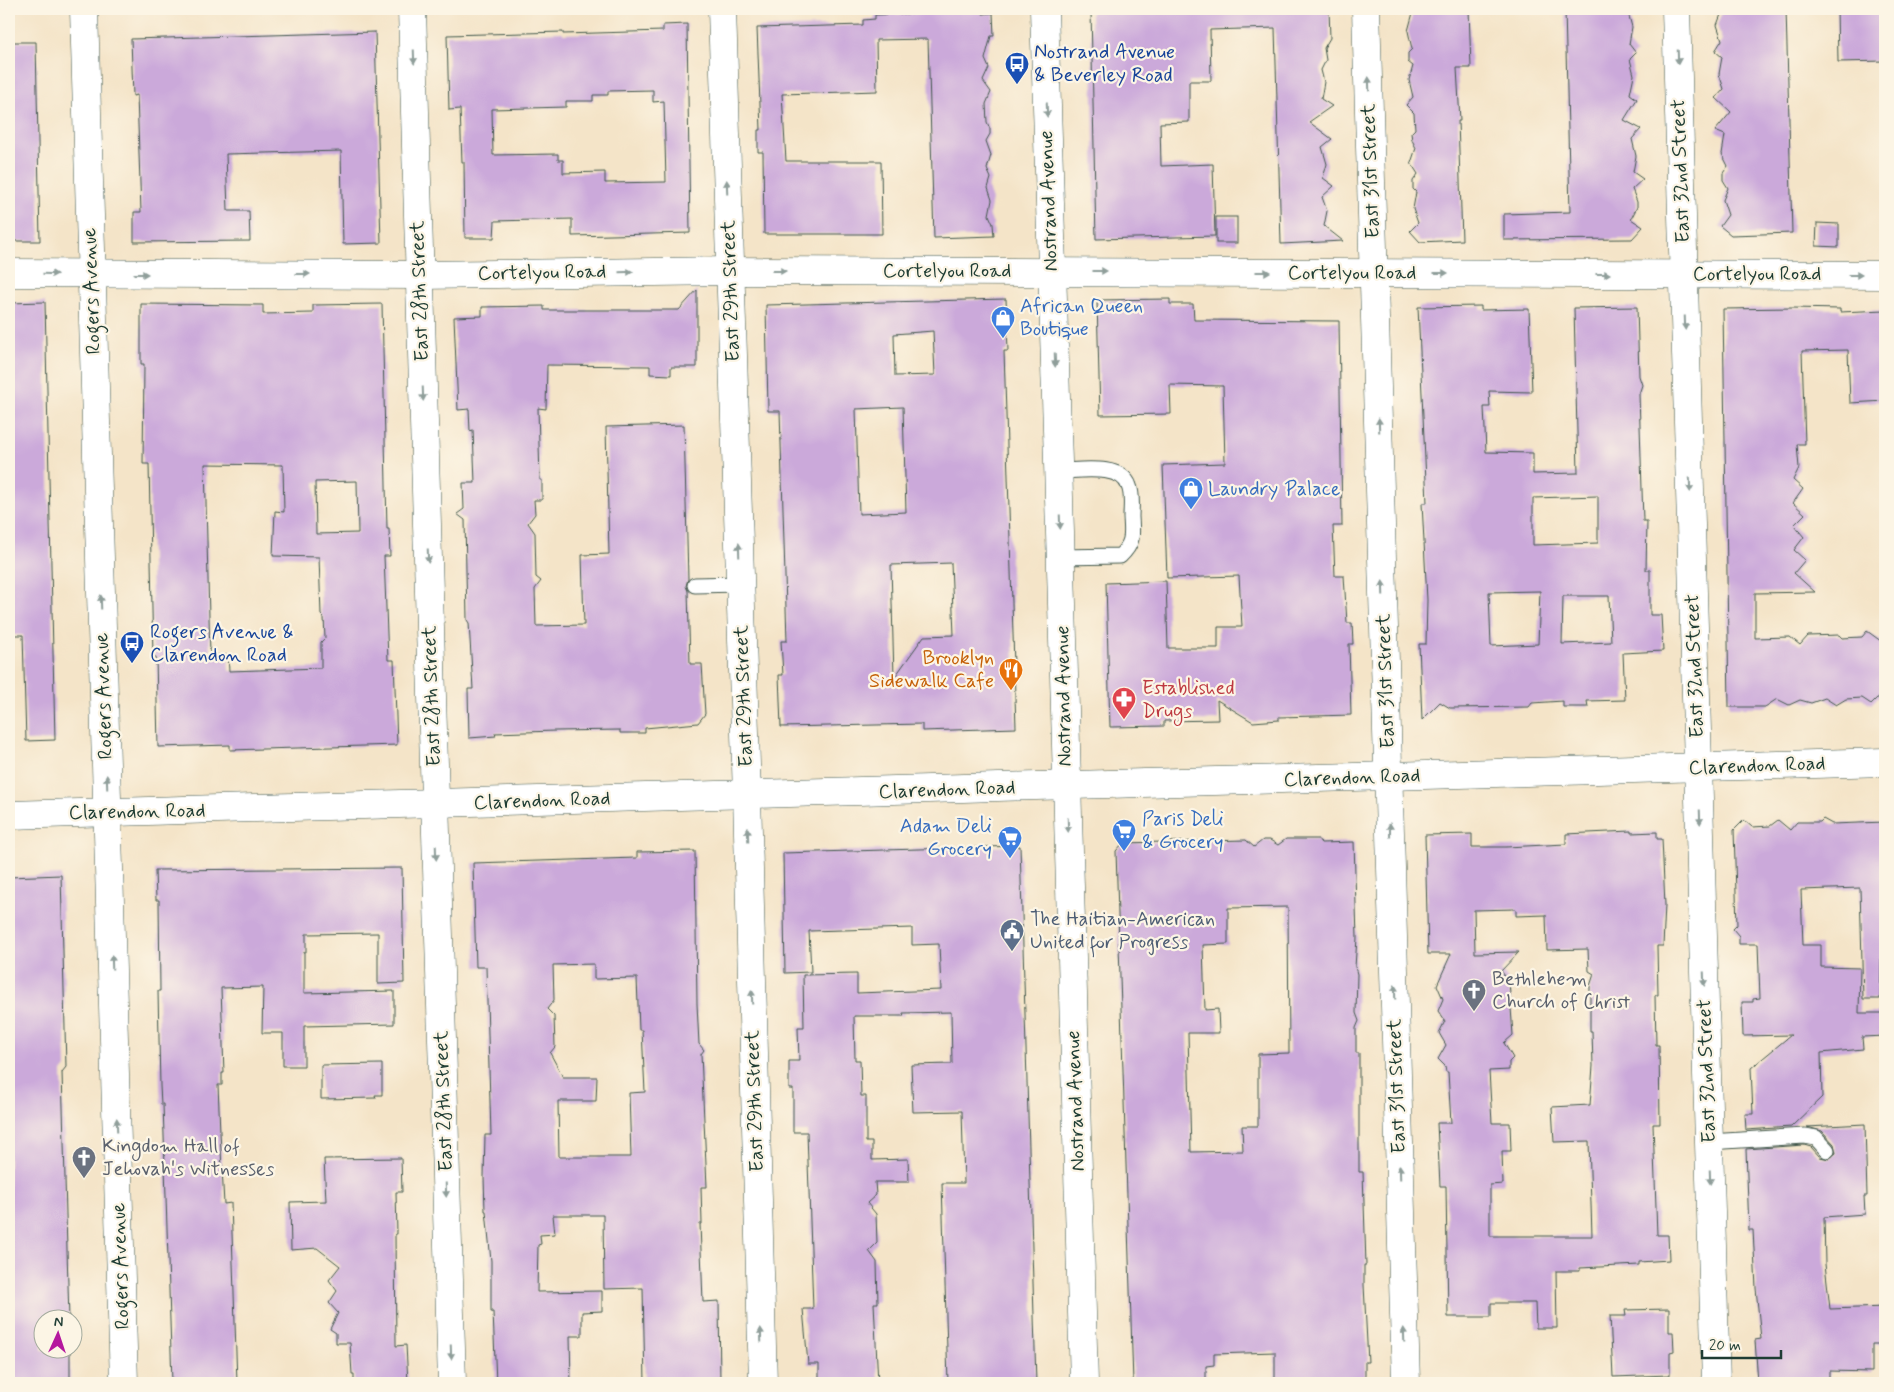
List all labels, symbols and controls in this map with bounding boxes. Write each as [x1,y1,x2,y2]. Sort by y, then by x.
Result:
place label: Nostrand Avenue & Beverley Road [1034,39,1175,89]
one-way arrow [410,50,418,66]
one-way arrow [1674,50,1682,66]
bus stop icon: Nostrand Avenue & Beverley Road [1004,51,1030,85]
one-way arrow [1364,76,1372,92]
street label: East 32nd Street [1665,99,1697,243]
one-way arrow [1043,102,1051,118]
street label: East 31st Street [1355,103,1387,239]
street label: Nostrand Avenue [1033,130,1065,272]
one-way arrow [723,179,731,195]
street label: East 29th Street [715,219,747,362]
street label: East 28th Street [404,220,436,362]
street label: Rogers Avenue [76,227,110,355]
street label: Cortelyou Road [477,258,607,288]
street label: Cortelyou Road [883,258,1011,285]
street label: Cortelyou Road [1288,260,1416,287]
street label: Cortelyou Road [1693,261,1821,288]
one-way arrow [771,267,787,275]
one-way arrow [1092,267,1108,275]
one-way arrow [618,268,634,276]
one-way arrow [1255,268,1271,276]
one-way arrow [1433,269,1449,277]
one-way arrow [43,270,59,278]
one-way arrow [133,270,149,278]
one-way arrow [296,270,312,278]
one-way arrow [1596,270,1612,278]
one-way arrow [1848,271,1864,279]
place label: African Queen Boutique [1020,293,1143,343]
shop icon: African Queen Boutique [990,305,1016,339]
one-way arrow [1682,315,1690,331]
one-way arrow [1051,352,1059,368]
one-way arrow [419,386,427,402]
one-way arrow [1375,417,1383,433]
shop icon: Laundry Palace [1178,476,1204,510]
place label: Laundry Palace [1208,476,1340,503]
one-way arrow [1686,478,1694,494]
one-way arrow [1056,514,1064,530]
one-way arrow [735,542,743,558]
one-way arrow [424,548,432,564]
one-way arrow [1379,580,1387,596]
one-way arrow [97,594,105,610]
street label: East 32nd Street [1679,594,1711,738]
street label: East 31st Street [1370,613,1402,749]
place label: Rogers Avenue & Clarendon Road [150,619,294,669]
street label: East 29th Street [728,624,760,767]
street label: East 28th Street [416,625,448,767]
street label: Nostrand Avenue [1049,625,1079,767]
bus stop icon: Rogers Avenue & Clarendon Road [119,630,145,664]
street label: Rogers Avenue [88,632,122,760]
place label: Brooklyn Sidewalk Cafe [869,645,994,695]
restaurant icon: Brooklyn Sidewalk Cafe [998,657,1024,691]
place label: Established Drugs [1142,675,1235,726]
pharmacy icon: Established Drugs [1111,686,1137,720]
street label: Clarendon Road [1688,750,1826,782]
street label: Clarendon Road [1283,762,1421,794]
one-way arrow [102,774,110,790]
street label: Clarendon Road [878,774,1016,806]
street label: Clarendon Road [473,785,611,817]
street label: Clarendon Road [68,797,206,827]
place label: Paris Deli & Grocery [1142,806,1224,856]
one-way arrow [1696,809,1704,825]
place label: Adam Deli Grocery [900,813,992,863]
one-way arrow [1064,817,1072,833]
supermarket icon: Paris Deli & Grocery [1111,818,1137,852]
one-way arrow [1386,821,1394,837]
supermarket icon: Adam Deli Grocery [997,825,1023,859]
one-way arrow [744,826,752,842]
one-way arrow [433,845,441,861]
place label: The Haitian-American United for Progress [1030,906,1215,958]
public building icon: The Haitian-American United for Progress [999,918,1025,952]
one-way arrow [108,954,116,970]
place label: Bethlehem Church of Christ [1492,966,1630,1016]
one-way arrow [1701,971,1709,987]
church icon: Bethlehem Church of Christ [1461,978,1487,1012]
one-way arrow [1390,984,1398,1000]
one-way arrow [748,989,756,1005]
street label: East 32nd Street [1691,999,1723,1143]
street label: East 31st Street [1381,1018,1413,1154]
street label: East 29th Street [739,1029,771,1172]
street label: East 28th Street [428,1030,460,1172]
street label: Nostrand Avenue [1060,1030,1092,1172]
one-way arrow [112,1116,120,1132]
place label: Kingdom Hall of Jehovah's Witnesses [102,1133,274,1183]
church icon: Kingdom Hall of Jehovah's Witnesses [71,1145,97,1179]
one-way arrow [1396,1164,1404,1180]
one-way arrow [1706,1169,1714,1185]
one-way arrow [442,1182,450,1198]
street label: Rogers Avenue [105,1202,139,1330]
north arrow [32,1310,82,1360]
text: N [53,1313,64,1331]
one-way arrow [757,1326,765,1342]
one-way arrow [1400,1326,1408,1342]
scale bar [1702,1327,1780,1359]
text: 20 m [1709,1336,1741,1356]
one-way arrow [447,1345,455,1361]

